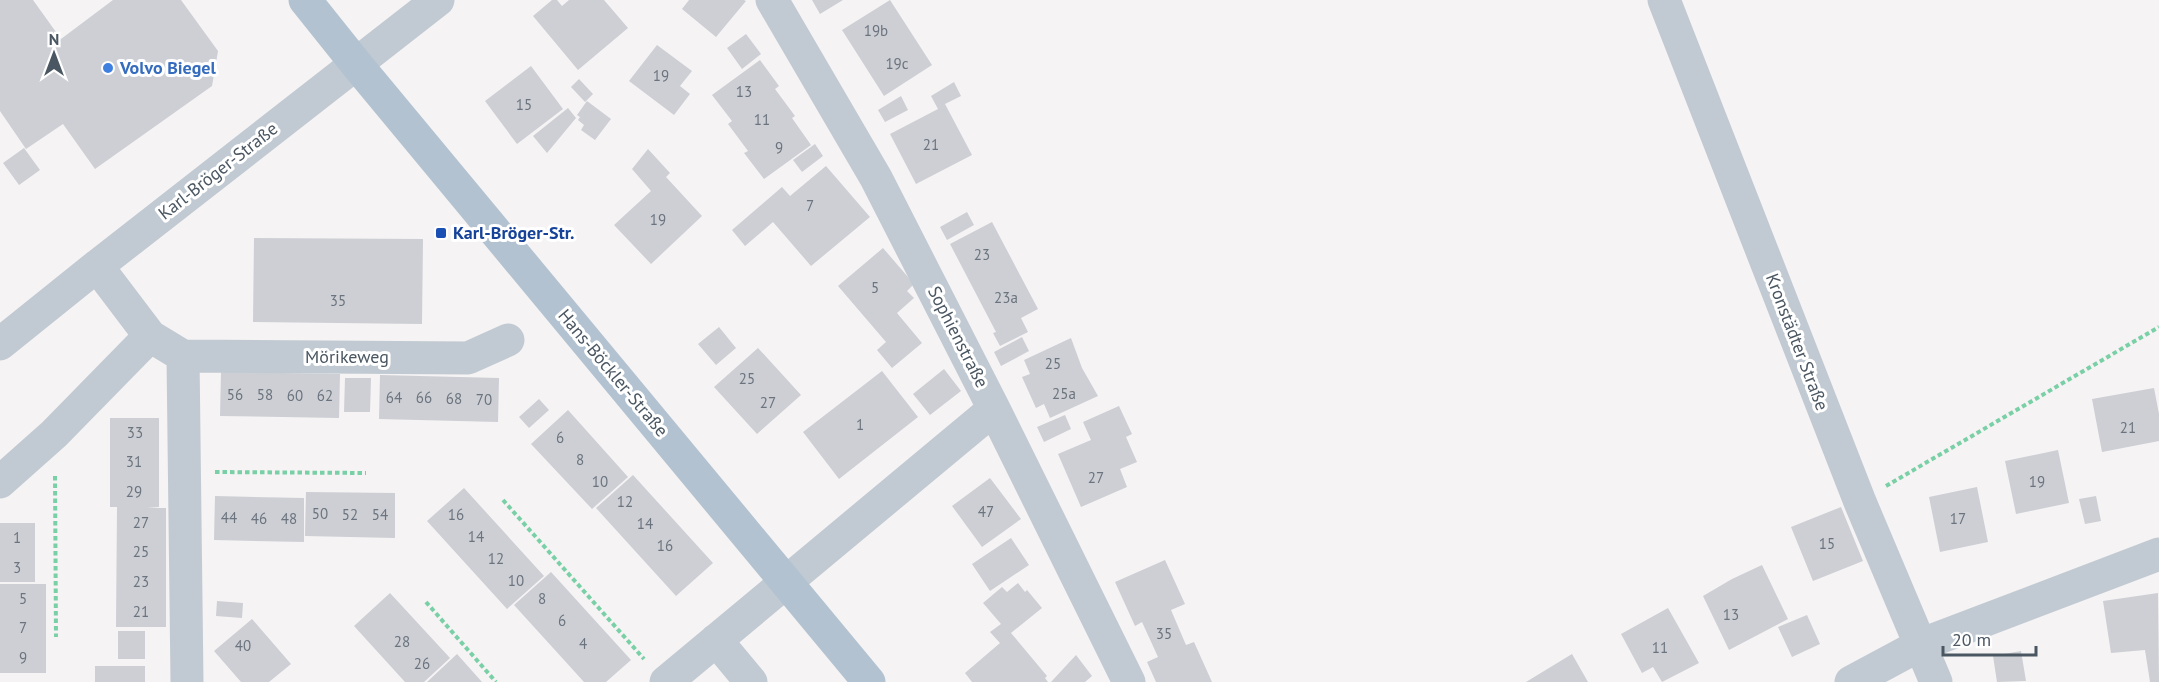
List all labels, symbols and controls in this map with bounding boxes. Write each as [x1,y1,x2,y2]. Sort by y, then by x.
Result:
house number: 19b [864,21,888,40]
north arrow [24,24,84,84]
text: N [49,29,59,49]
house number: 19c [885,54,909,73]
place label: Volvo Biegel [119,56,216,79]
marker: Volvo Biegel [101,61,115,75]
house number: 19 [653,66,669,85]
house number: 13 [736,82,752,101]
house number: 15 [516,95,532,114]
house number: 11 [754,110,770,129]
street label: Karl-Bröger-Straße [153,117,282,224]
house number: 21 [923,135,939,154]
house number: 9 [775,138,783,157]
house number: 7 [806,196,814,215]
house number: 19 [650,210,666,229]
place label: Karl-Bröger-Str. [453,221,575,244]
marker: Karl-Bröger-Str. [434,226,448,240]
house number: 23 [974,245,990,264]
street label: Kronstädter Straße [1761,270,1834,414]
house number: 5 [871,278,879,297]
street label: Sophienstraße [923,282,994,392]
house number: 23a [994,288,1018,307]
house number: 35 [330,291,346,310]
street label: Hans-Böckler-Straße [553,304,673,441]
street label: Mörikeweg [305,345,389,368]
house number: 25 [1045,354,1061,373]
house number: 25 [739,369,755,388]
house number: 25a [1052,384,1076,403]
house number: 56 [227,385,243,404]
house number: 58 [257,385,273,404]
house number: 60 [287,386,303,405]
house number: 62 [317,386,333,405]
house number: 64 [386,388,402,407]
house number: 66 [416,388,432,407]
house number: 68 [446,389,462,408]
house number: 70 [476,390,492,409]
house number: 27 [760,393,776,412]
house number: 1 [856,415,864,434]
house number: 21 [2120,418,2136,437]
house number: 33 [127,423,143,442]
house number: 6 [556,428,564,447]
house number: 8 [576,450,584,469]
house number: 31 [126,452,142,471]
house number: 27 [1088,468,1104,487]
house number: 10 [592,472,608,491]
house number: 19 [2029,472,2045,491]
house number: 29 [126,482,142,501]
house number: 12 [617,492,633,511]
house number: 47 [978,502,994,521]
house number: 50 [312,504,328,523]
house number: 52 [342,505,358,524]
house number: 54 [372,505,388,524]
house number: 16 [448,505,464,524]
house number: 44 [221,508,237,527]
house number: 46 [251,509,267,528]
house number: 48 [281,509,297,528]
house number: 17 [1950,509,1966,528]
house number: 27 [133,513,149,532]
house number: 14 [637,514,653,533]
house number: 14 [468,527,484,546]
house number: 1 [13,528,21,547]
house number: 15 [1819,534,1835,553]
house number: 16 [657,536,673,555]
house number: 25 [133,542,149,561]
house number: 12 [488,549,504,568]
house number: 3 [13,558,21,577]
house number: 10 [508,571,524,590]
house number: 23 [133,572,149,591]
house number: 5 [19,589,27,608]
house number: 8 [538,589,546,608]
house number: 21 [133,602,149,621]
house number: 13 [1723,605,1739,624]
house number: 6 [558,611,566,630]
house number: 7 [19,618,27,637]
scale bar [1943,619,2036,657]
house number: 35 [1156,624,1172,643]
text: 20 m [1952,628,1991,651]
house number: 28 [394,632,410,651]
house number: 4 [579,634,587,653]
house number: 40 [235,636,251,655]
house number: 11 [1652,638,1668,657]
house number: 9 [19,648,27,667]
house number: 26 [414,654,430,673]

